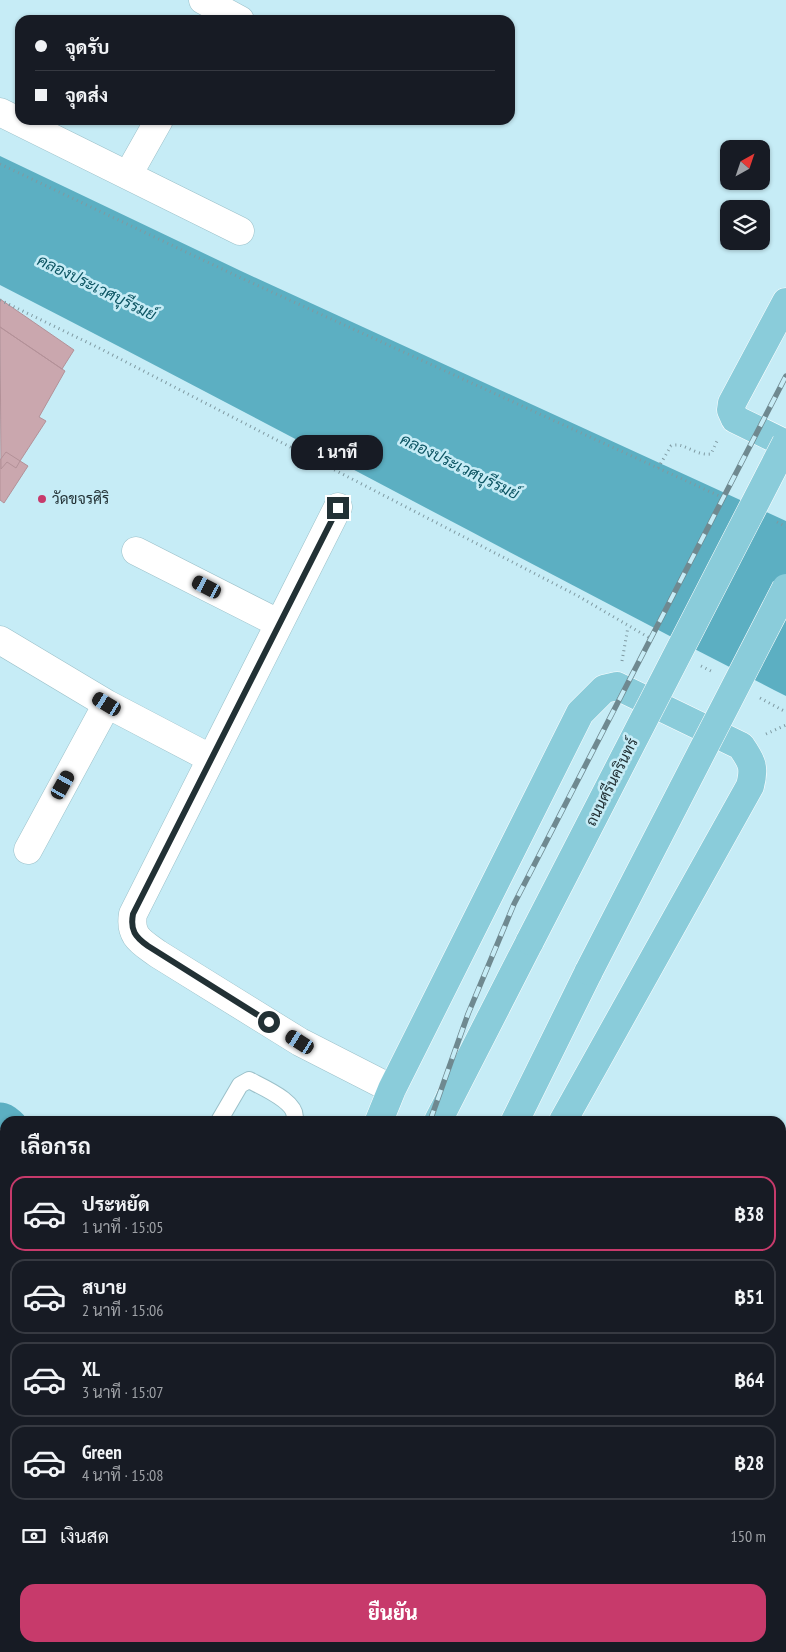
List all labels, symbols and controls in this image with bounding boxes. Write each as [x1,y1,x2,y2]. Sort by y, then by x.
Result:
text: จุดรับ [65,35,109,59]
text: จุดส่ง [65,83,108,107]
north arrow [720,140,770,190]
map controls [720,140,770,250]
button: layers [720,200,770,250]
water label: คลองประเวศบุรีรมย์ [33,248,162,327]
water label: คลองประเวศบุรีรมย์ [396,427,525,506]
callout: 1 นาที [292,436,384,470]
text: 1 นาที [317,442,357,462]
place label: วัดขจรศิริ [52,489,109,508]
marker: วัดขจรศิริ [36,493,48,505]
route end [327,497,349,519]
car [190,574,223,600]
car [90,690,123,718]
street label: ถนนศรีนครินทร์ [581,734,642,829]
car [49,768,76,802]
route start [258,1011,280,1033]
car [283,1028,316,1056]
text: เลือกรถ [20,1132,91,1160]
icon: car [22,1191,67,1236]
text: ประหยัด [82,1192,150,1216]
text: ฿38 [734,1202,764,1226]
text: 1 นาที · 15:05 [82,1217,163,1237]
icon: car [22,1274,67,1319]
text: สบาย [82,1275,127,1299]
text: ฿51 [734,1285,764,1309]
text: 2 นาที · 15:06 [82,1300,163,1320]
icon: car [22,1357,67,1402]
text: XL [82,1357,100,1381]
text: ฿64 [734,1368,764,1392]
text: 3 นาที · 15:07 [82,1382,163,1402]
icon: car [22,1440,67,1485]
text: Green [82,1440,122,1464]
text: ฿28 [734,1451,764,1475]
text: 4 นาที · 15:08 [82,1465,163,1485]
icon: cash [20,1522,48,1550]
text: เงินสด [60,1524,109,1548]
text: 150 m [731,1526,766,1546]
button: ยืนยัน [20,1584,766,1642]

